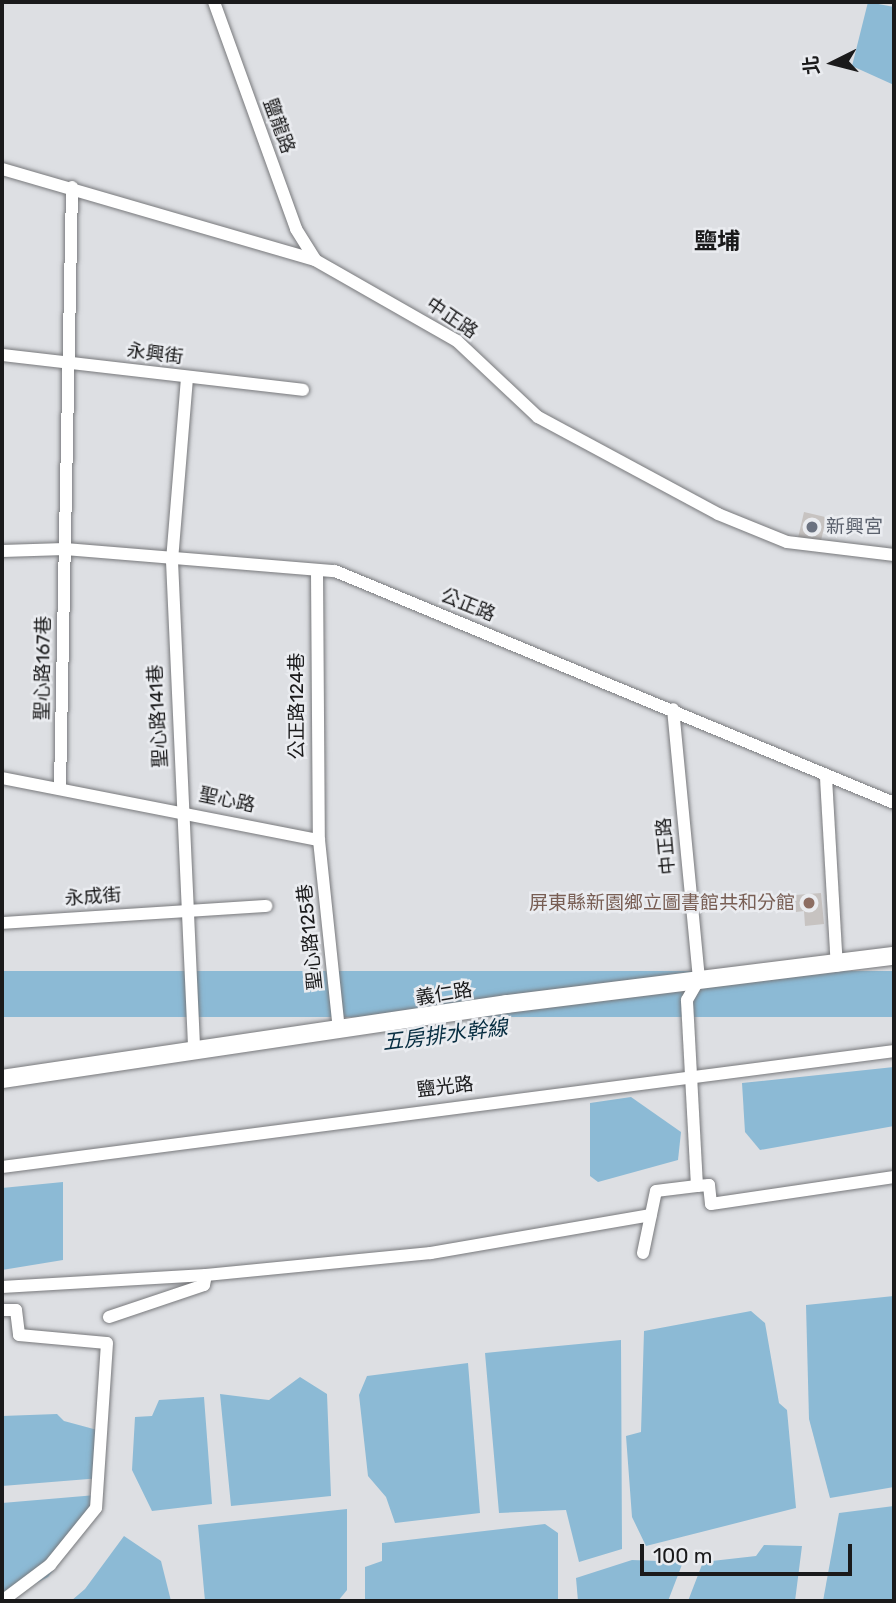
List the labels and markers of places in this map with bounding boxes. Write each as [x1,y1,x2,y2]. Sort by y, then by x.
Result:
place label: 新興宮 [826,516,883,538]
marker: 新興宮 [804,519,820,535]
place label: 屏東縣新園鄉立圖書館共和分館 [529,892,795,914]
marker: 屏東縣新園鄉立圖書館共和分館 [801,895,817,911]

